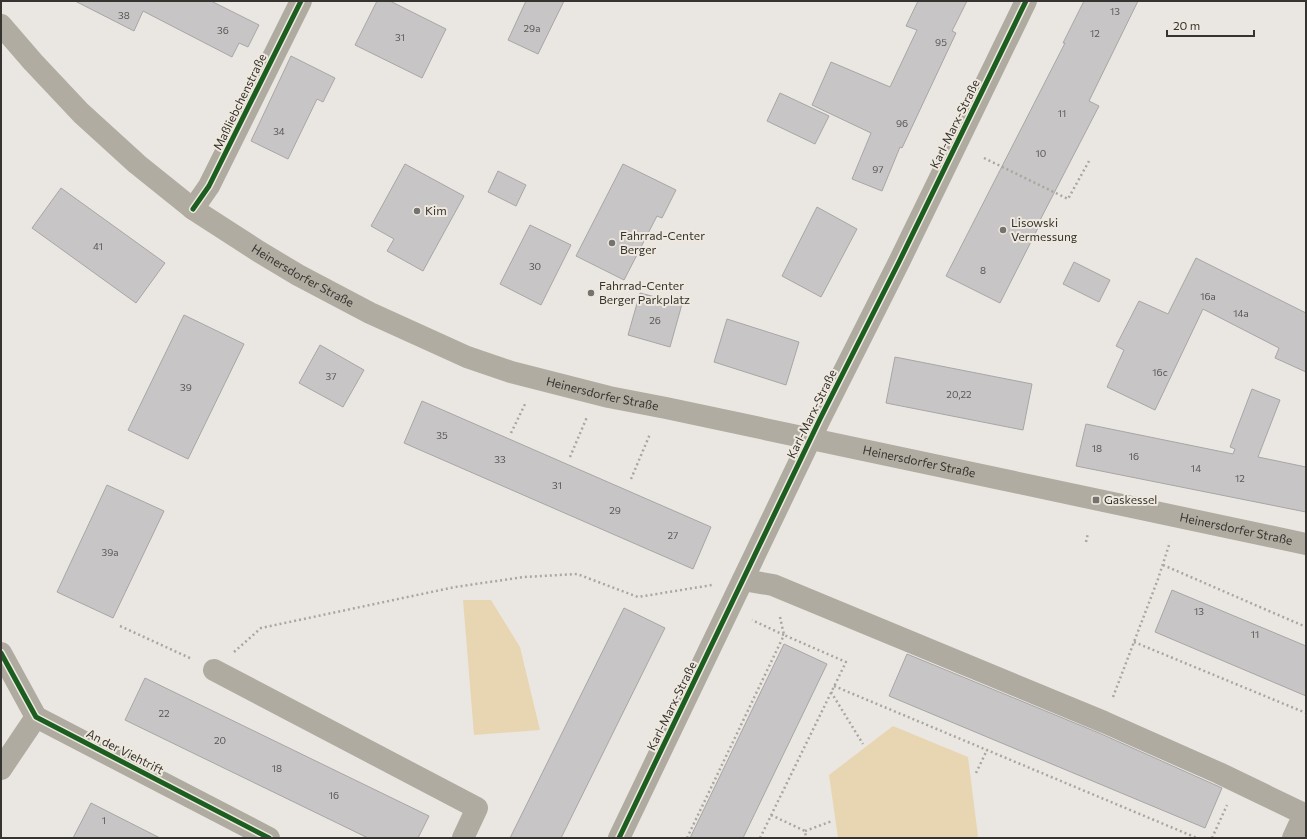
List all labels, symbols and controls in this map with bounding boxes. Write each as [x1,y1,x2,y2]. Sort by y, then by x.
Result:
house number: 13 [1110,5,1120,17]
house number: 38 [118,9,130,21]
scale bar [1167,12,1254,38]
text: 20 m [1173,18,1200,32]
house number: 29a [524,22,540,34]
house number: 36 [217,24,229,36]
house number: 12 [1090,27,1100,39]
house number: 31 [395,31,405,43]
house number: 95 [935,36,947,48]
street label: Maßliebchenstraße [210,51,268,152]
street label: Karl-Marx-Straße [926,77,982,170]
house number: 11 [1058,107,1066,119]
house number: 96 [896,117,908,129]
house number: 34 [273,125,285,137]
house number: 10 [1036,147,1046,159]
house number: 97 [872,163,884,175]
place label: Kim [425,203,447,217]
marker: Kim [412,206,422,216]
place label: Lisowski Vermessung [1011,215,1078,243]
marker: Lisowski Vermessung [998,225,1008,235]
place label: Fahrrad-Center Berger [620,228,705,256]
marker: Fahrrad-Center Berger [607,238,617,248]
house number: 41 [93,240,103,252]
street label: Heinersdorfer Straße [249,241,356,309]
house number: 30 [529,260,541,272]
house number: 8 [980,264,986,276]
place label: Fahrrad-Center Berger Parkplatz [599,278,690,306]
marker: Fahrrad-Center Berger Parkplatz [586,288,596,298]
house number: 16a [1200,290,1216,302]
house number: 14a [1233,307,1249,319]
house number: 26 [649,314,661,326]
house number: 16c [1152,366,1168,378]
street label: Karl-Marx-Straße [783,367,839,460]
house number: 37 [326,370,336,382]
street label: Heinersdorfer Straße [545,373,660,412]
house number: 39 [180,381,192,393]
house number: 20,22 [946,388,972,400]
house number: 35 [436,429,448,441]
street label: Heinersdorfer Straße [862,442,977,480]
house number: 18 [1092,442,1102,454]
house number: 16 [1129,450,1139,462]
house number: 33 [494,453,506,465]
house number: 14 [1191,462,1201,474]
house number: 12 [1235,472,1245,484]
house number: 31 [552,479,562,491]
place label: Gaskessel [1104,492,1157,506]
marker: Gaskessel [1091,495,1101,505]
house number: 29 [609,504,621,516]
street label: Heinersdorfer Straße [1179,509,1294,547]
house number: 27 [668,529,678,541]
house number: 39a [101,546,119,558]
house number: 13 [1194,605,1204,617]
house number: 11 [1251,628,1259,640]
street label: Karl-Marx-Straße [643,659,699,752]
house number: 22 [158,707,170,719]
street label: An der Viehtrift [84,726,166,777]
house number: 20 [214,734,226,746]
house number: 18 [272,762,282,774]
house number: 16 [329,789,339,801]
house number: 1 [102,814,106,826]

